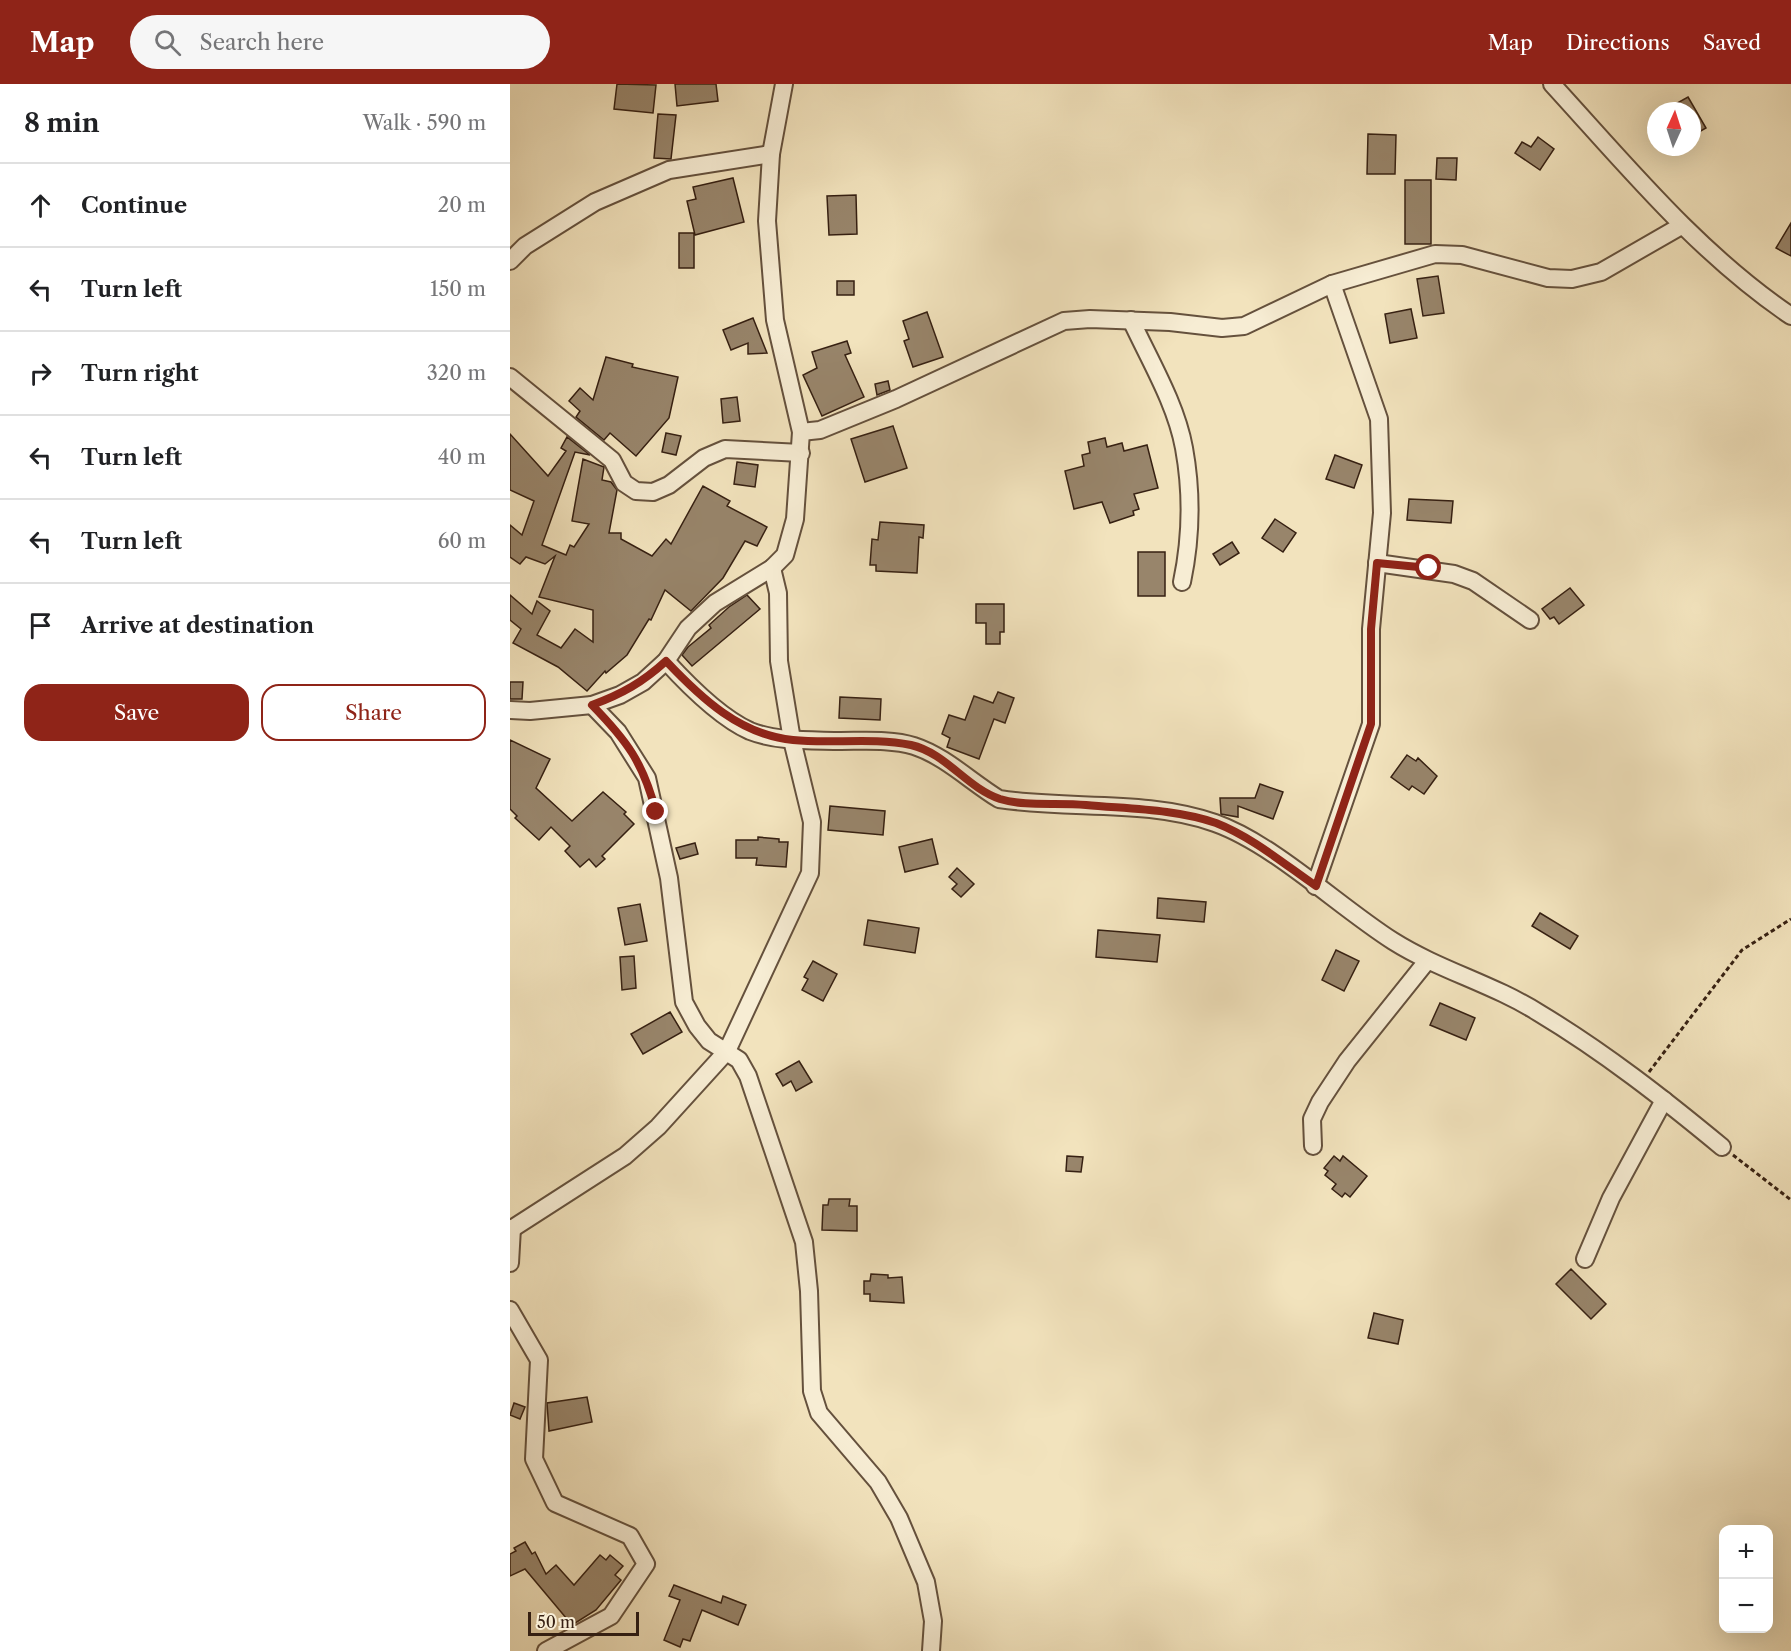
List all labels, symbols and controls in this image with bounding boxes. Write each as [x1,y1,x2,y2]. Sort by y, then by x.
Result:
search box [130,15,550,69]
text: Map [30,25,94,59]
icon: search [151,26,184,59]
text: Search here [199,29,324,56]
text: Map [1488,30,1533,55]
text: Directions [1566,30,1670,55]
text: Saved [1703,30,1761,55]
north arrow [1647,102,1701,156]
text: 8 min [24,107,100,139]
text: Walk · 590 m [363,111,486,135]
icon: ahead [24,189,57,222]
text: Continue [81,192,187,219]
text: 20 m [438,193,486,217]
icon: left [24,273,57,306]
text: Turn left [81,276,182,303]
text: 150 m [430,277,486,301]
icon: right [24,357,57,390]
text: Turn right [81,360,199,387]
text: 320 m [427,361,486,385]
icon: left [24,441,57,474]
text: Turn left [81,444,182,471]
text: 40 m [438,445,486,469]
icon: left [24,525,57,558]
text: Turn left [81,528,182,555]
text: 60 m [438,529,486,553]
route start [1415,554,1441,580]
icon: arrive [24,609,57,642]
text: Arrive at destination [81,612,314,639]
button: Save [24,684,249,741]
button: Share [261,684,486,741]
route end [642,798,668,824]
map controls [1719,1525,1773,1633]
button: + [1719,1525,1773,1579]
button: − [1719,1579,1773,1633]
scale bar [528,1609,639,1636]
text: 50 m [537,1612,575,1632]

